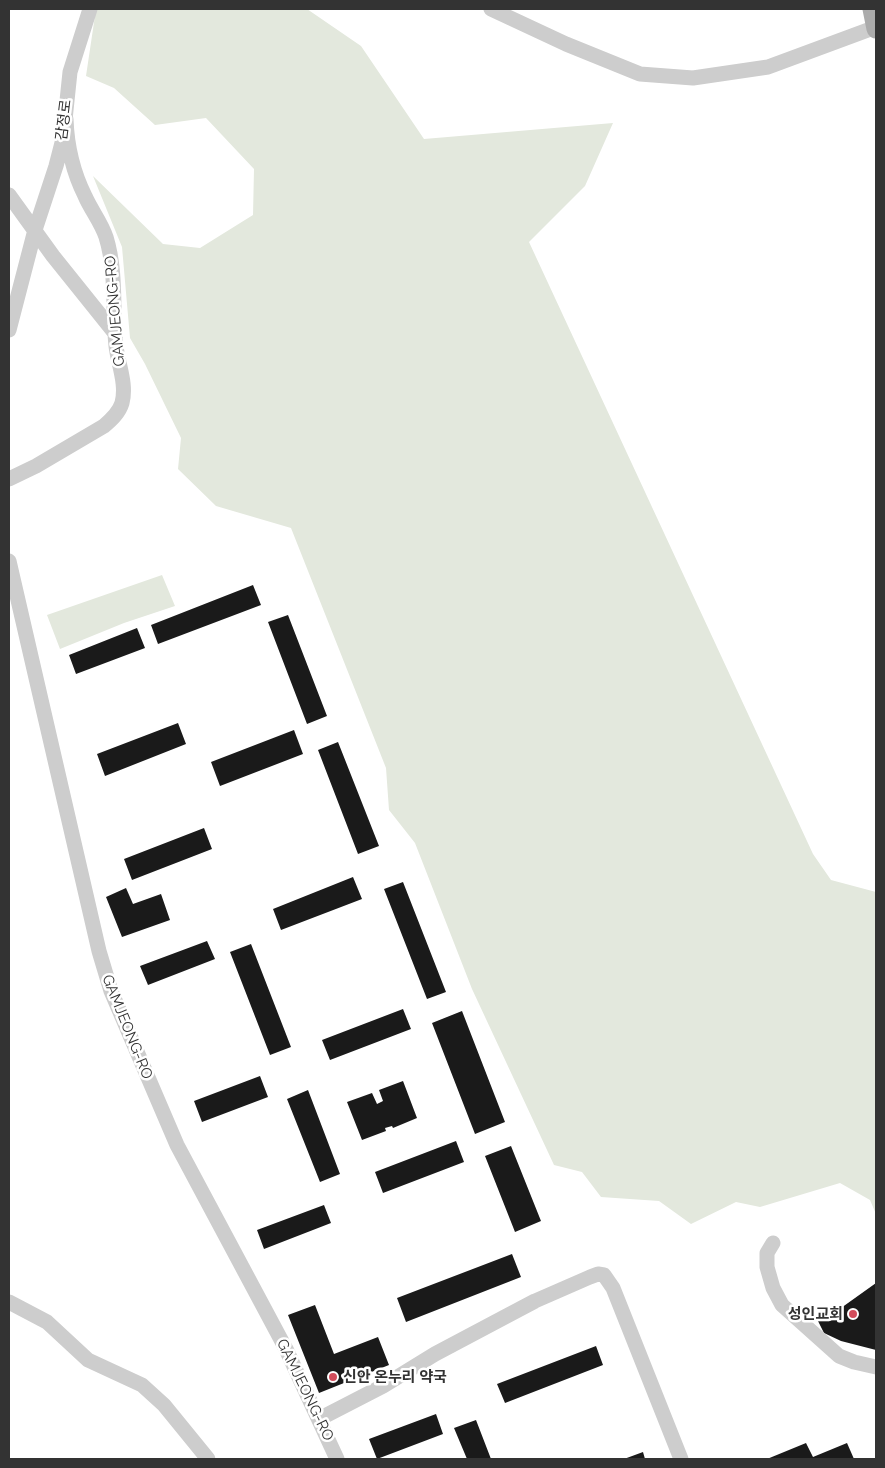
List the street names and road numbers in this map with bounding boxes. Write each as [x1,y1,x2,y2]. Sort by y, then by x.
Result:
street label: 감정로 [53,98,75,142]
street label: GAMJEONG-RO [101,255,129,367]
street label: GAMJEONG-RO [98,972,156,1082]
street label: GAMJEONG-RO [273,1336,337,1444]

